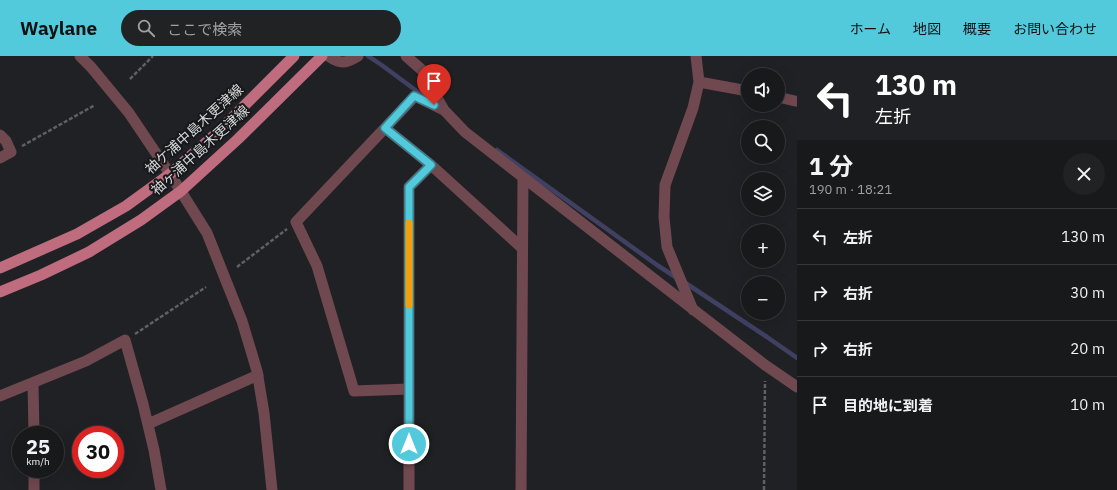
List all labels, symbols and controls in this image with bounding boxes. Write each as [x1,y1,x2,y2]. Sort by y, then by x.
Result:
search box [121,10,401,46]
text: Waylane [20,16,97,40]
icon: search [135,17,157,39]
text: ここで検索 [167,20,242,39]
text: ホーム [849,20,891,38]
text: 地図 [913,20,941,38]
text: 概要 [963,20,991,38]
text: お問い合わせ [1013,20,1097,38]
pin [417,64,451,105]
text: 130 m [875,66,957,103]
map controls [741,68,785,320]
button: sound [741,68,785,112]
icon: arrive [423,70,445,92]
icon: left [809,72,861,124]
street label: 袖ケ浦中島木更津線 [141,80,247,178]
street label: 袖ヶ浦中島木更津線 [147,101,253,199]
text: 左折 [875,105,911,128]
button: search [741,120,785,164]
text: 1 分 [809,150,853,182]
button: close [1063,153,1105,195]
button: layers [741,172,785,216]
text: 190 m · 18:21 [809,181,892,198]
button: + [741,224,785,268]
icon: left [809,226,831,248]
text: 130 m [1061,227,1105,246]
text: 左折 [843,228,873,247]
button: − [741,276,785,320]
icon: right [809,282,831,304]
text: 30 m [1070,283,1105,302]
text: 右折 [843,284,873,303]
icon: right [809,338,831,360]
text: 20 m [1070,339,1105,358]
text: 右折 [843,340,873,359]
icon: arrive [809,394,831,416]
text: 10 m [1070,395,1105,414]
text: 目的地に到着 [843,396,933,415]
position arrow [388,423,430,465]
speed limit sign: 30 [72,426,124,478]
text: 25 [26,433,50,460]
text: km/h [26,455,50,468]

